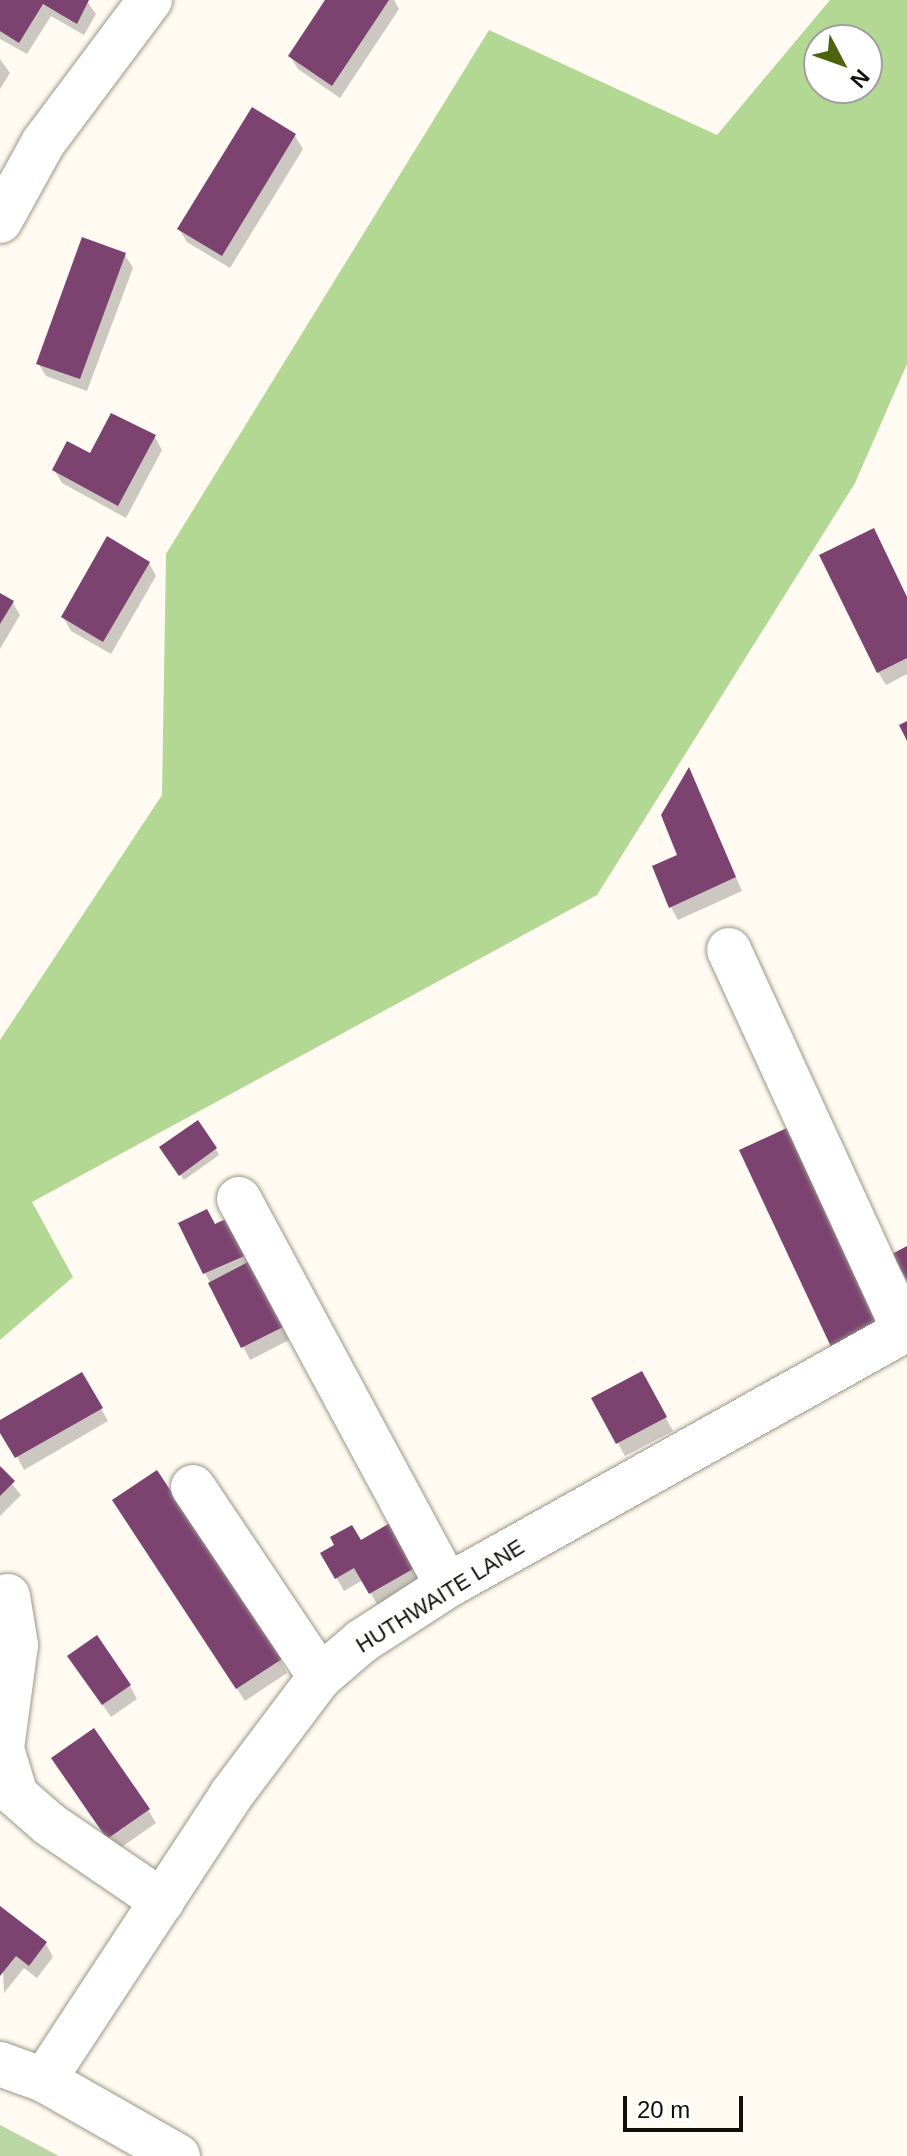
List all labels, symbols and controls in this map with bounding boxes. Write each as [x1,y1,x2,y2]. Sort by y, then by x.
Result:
north arrow [803,24,883,104]
text: N [845,65,875,93]
street label: HUTHWAITE LANE [351,1534,529,1658]
scale bar [627,2080,747,2130]
text: 20 m [637,2096,690,2123]

